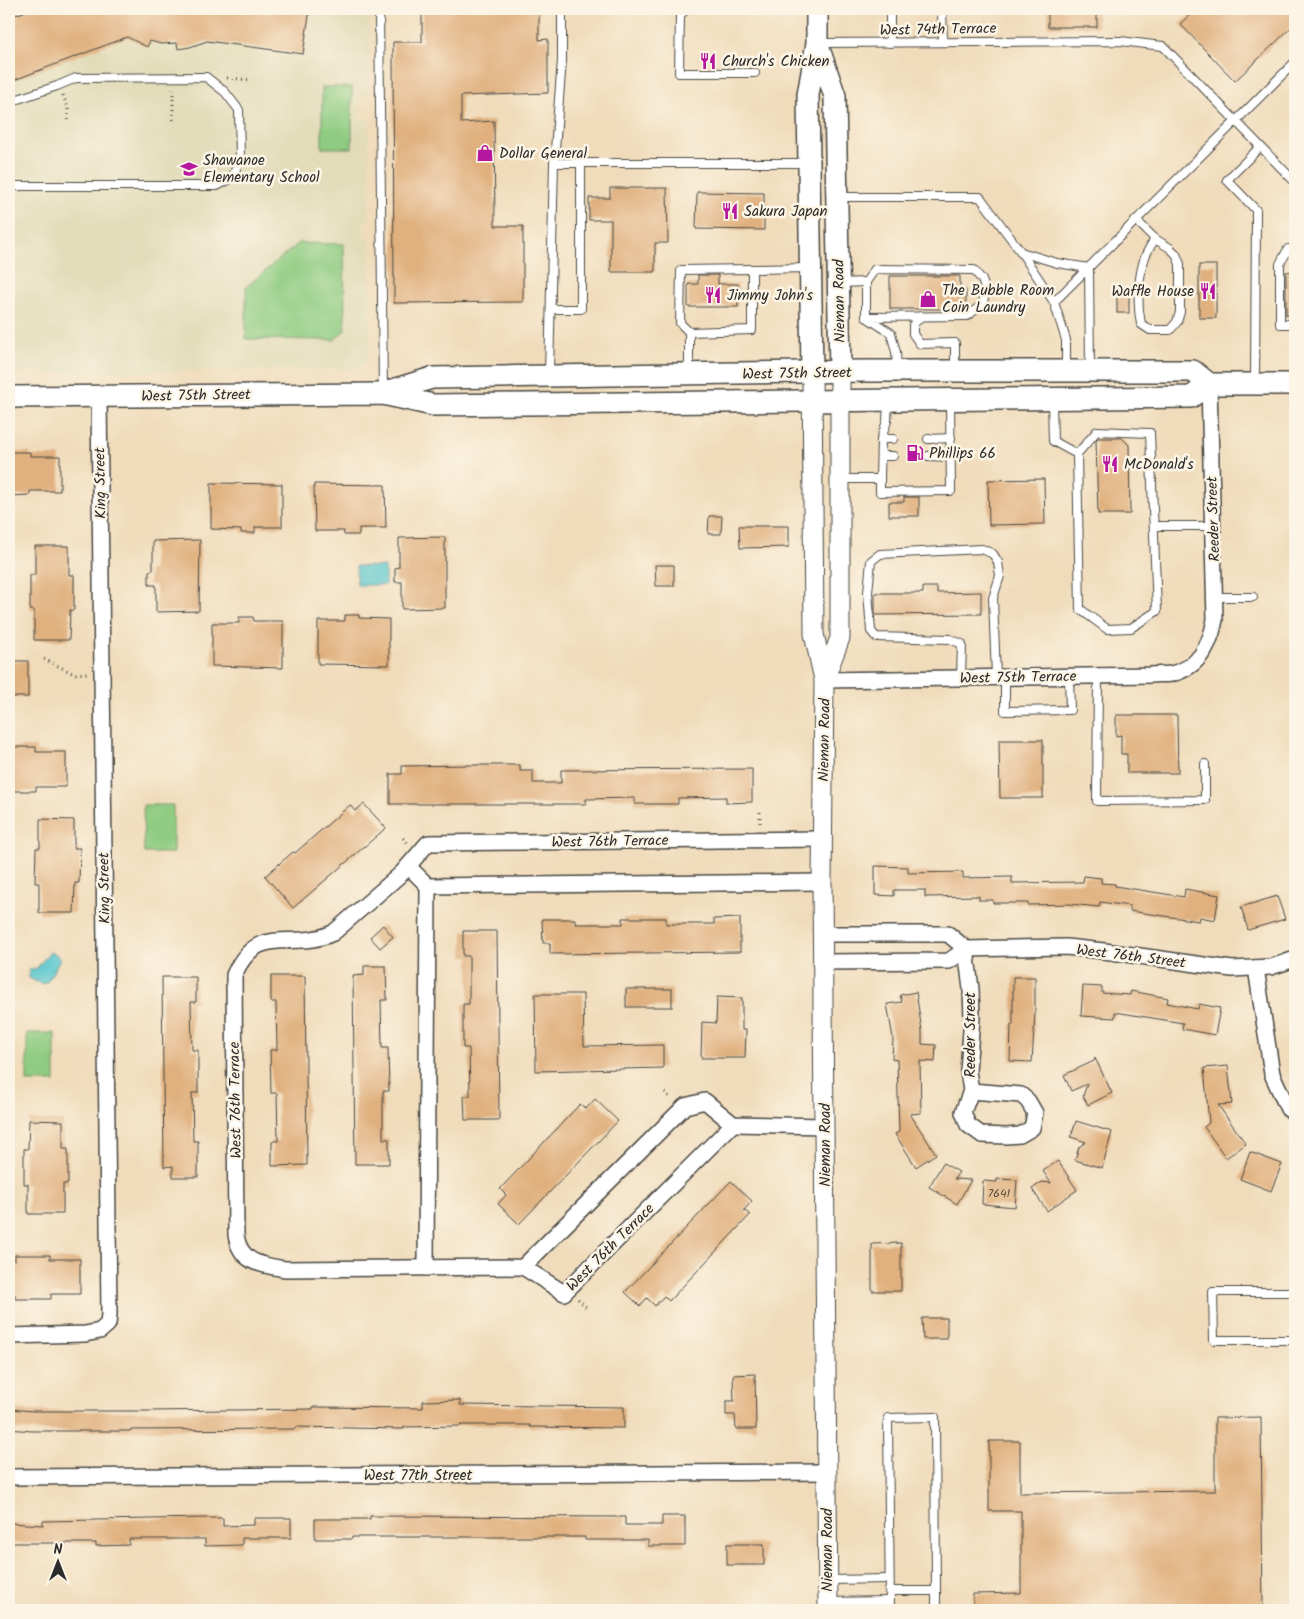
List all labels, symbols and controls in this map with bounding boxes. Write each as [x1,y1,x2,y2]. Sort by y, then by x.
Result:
street label: West 74th Terrace [879,17,997,43]
place label: Church's Chicken [722,50,830,74]
restaurant icon: Church's Chicken [698,51,718,71]
place label: Dollar General [499,142,587,166]
shop icon: Dollar General [475,143,495,163]
place label: Shawanoe Elementary School [203,149,320,190]
school or university icon: Shawanoe Elementary School [179,159,199,179]
place label: Sakura Japan [744,200,828,224]
restaurant icon: Sakura Japan [720,201,740,221]
street label: Nieman Road [827,259,853,343]
place label: The Bubble Room Coin Laundry [942,279,1054,320]
place label: Waffle House [1111,280,1194,304]
restaurant icon: Waffle House [1198,281,1218,301]
place label: Jimmy John's [727,284,814,308]
restaurant icon: Jimmy John's [703,285,723,305]
shop icon: The Bubble Room Coin Laundry [918,289,938,309]
street label: West 75th Street [742,361,852,387]
street label: West 75th Street [141,383,251,409]
place label: Phillips 66 [929,442,996,466]
fuel station icon: Phillips 66 [905,443,925,463]
street label: King Street [88,447,114,519]
place label: McDonald's [1124,453,1194,477]
restaurant icon: McDonald's [1100,454,1120,474]
street label: Reeder Street [1201,476,1227,562]
street label: West 75th Terrace [959,665,1077,691]
street label: Nieman Road [812,698,838,782]
street label: West 76th Terrace [551,829,669,855]
street label: King Street [92,852,118,924]
street label: West 76th Street [1075,938,1187,976]
street label: Reeder Street [959,992,983,1078]
street label: West 76th Terrace [223,1041,249,1159]
street label: Nieman Road [814,1103,838,1187]
house number: 7641 [988,1184,1011,1203]
street label: West 76th Terrace [561,1198,661,1298]
street label: West 77th Street [364,1464,472,1488]
street label: Nieman Road [816,1508,840,1592]
north arrow [32,1536,82,1586]
text: N [54,1539,63,1561]

